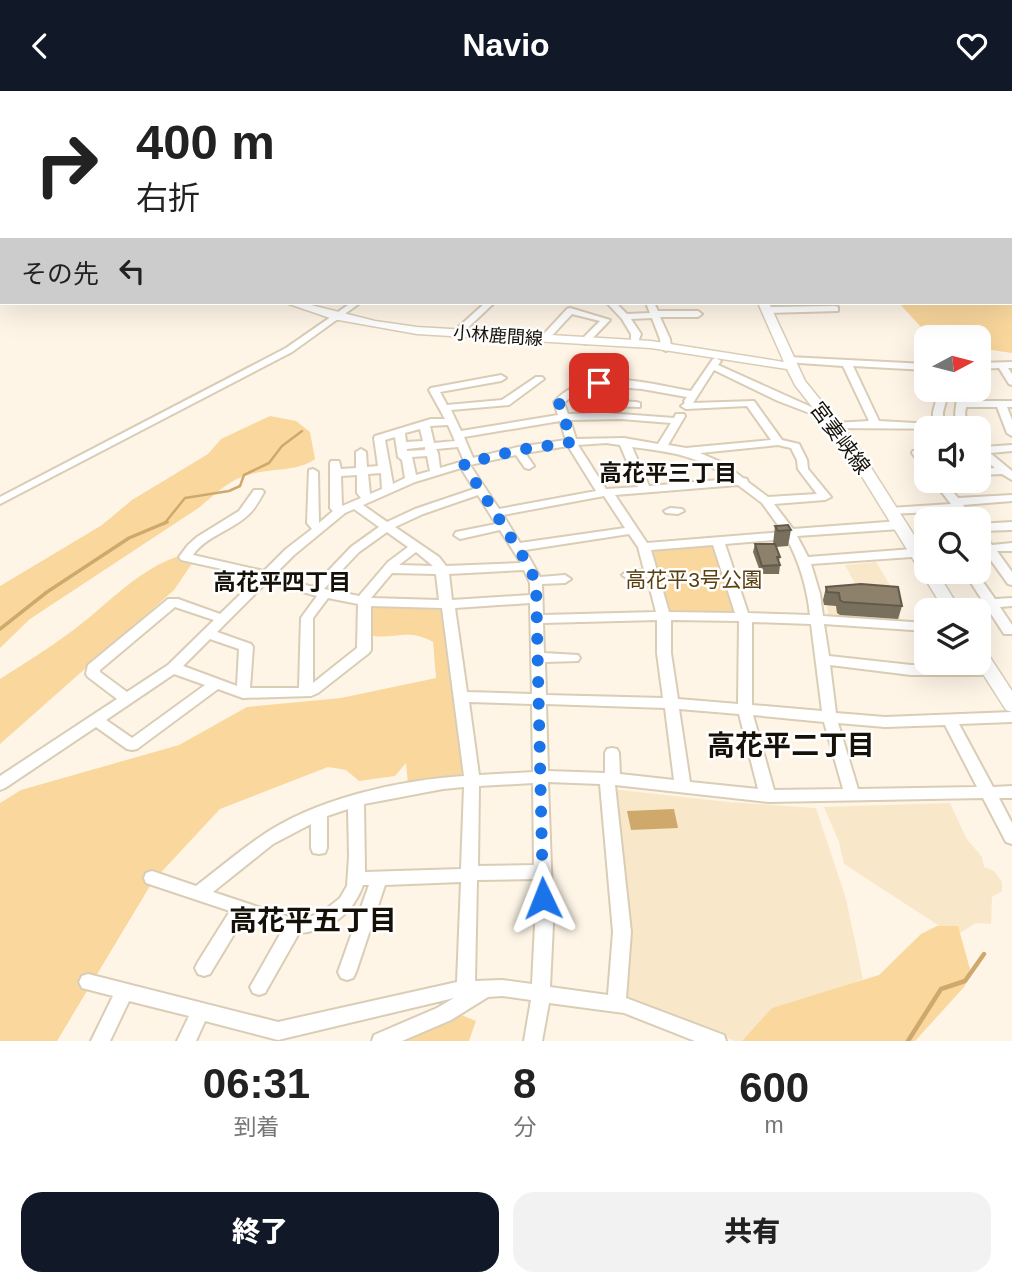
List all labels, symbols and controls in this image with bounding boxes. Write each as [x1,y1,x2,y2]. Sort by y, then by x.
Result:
icon: back [21,27,59,65]
text: Navio [462,27,550,63]
icon: heart [953,27,991,65]
text: 400 m [136,115,275,169]
icon: right [21,119,112,210]
text: 右折 [136,180,200,216]
icon: left [113,252,151,290]
text: その先 [21,259,99,289]
street label: 小林鹿間線 [452,323,544,349]
north arrow [914,325,990,403]
map controls [914,325,991,675]
pin [569,353,629,413]
icon: arrive [580,364,618,402]
street label: 宮妻峡線 [806,397,875,478]
button: sound [914,416,991,493]
district label: 高花平三丁目 [599,460,737,486]
button: search [914,507,991,584]
park label: 高花平3号公園 [625,568,763,591]
district label: 高花平四丁目 [213,569,351,595]
button: layers [914,598,991,675]
district label: 高花平二丁目 [707,730,875,761]
position arrow [506,861,580,935]
district label: 高花平五丁目 [229,905,397,936]
text: 06:31 [203,1060,310,1107]
text: 8 [513,1060,536,1107]
text: 600 [739,1064,809,1111]
text: m [765,1112,784,1138]
text: 到着 [233,1114,279,1140]
text: 分 [513,1114,536,1140]
button: 終了 [21,1192,499,1272]
button: 共有 [513,1192,991,1272]

